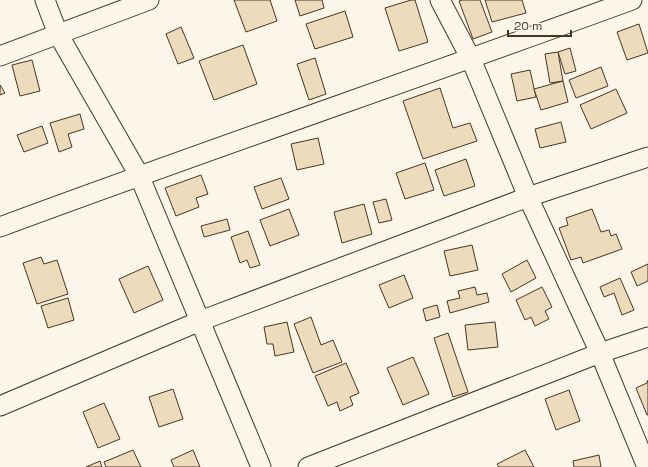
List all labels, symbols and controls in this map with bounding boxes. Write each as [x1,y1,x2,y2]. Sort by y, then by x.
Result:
scale bar [508,12,571,38]
text: 20 m [514,18,542,34]

